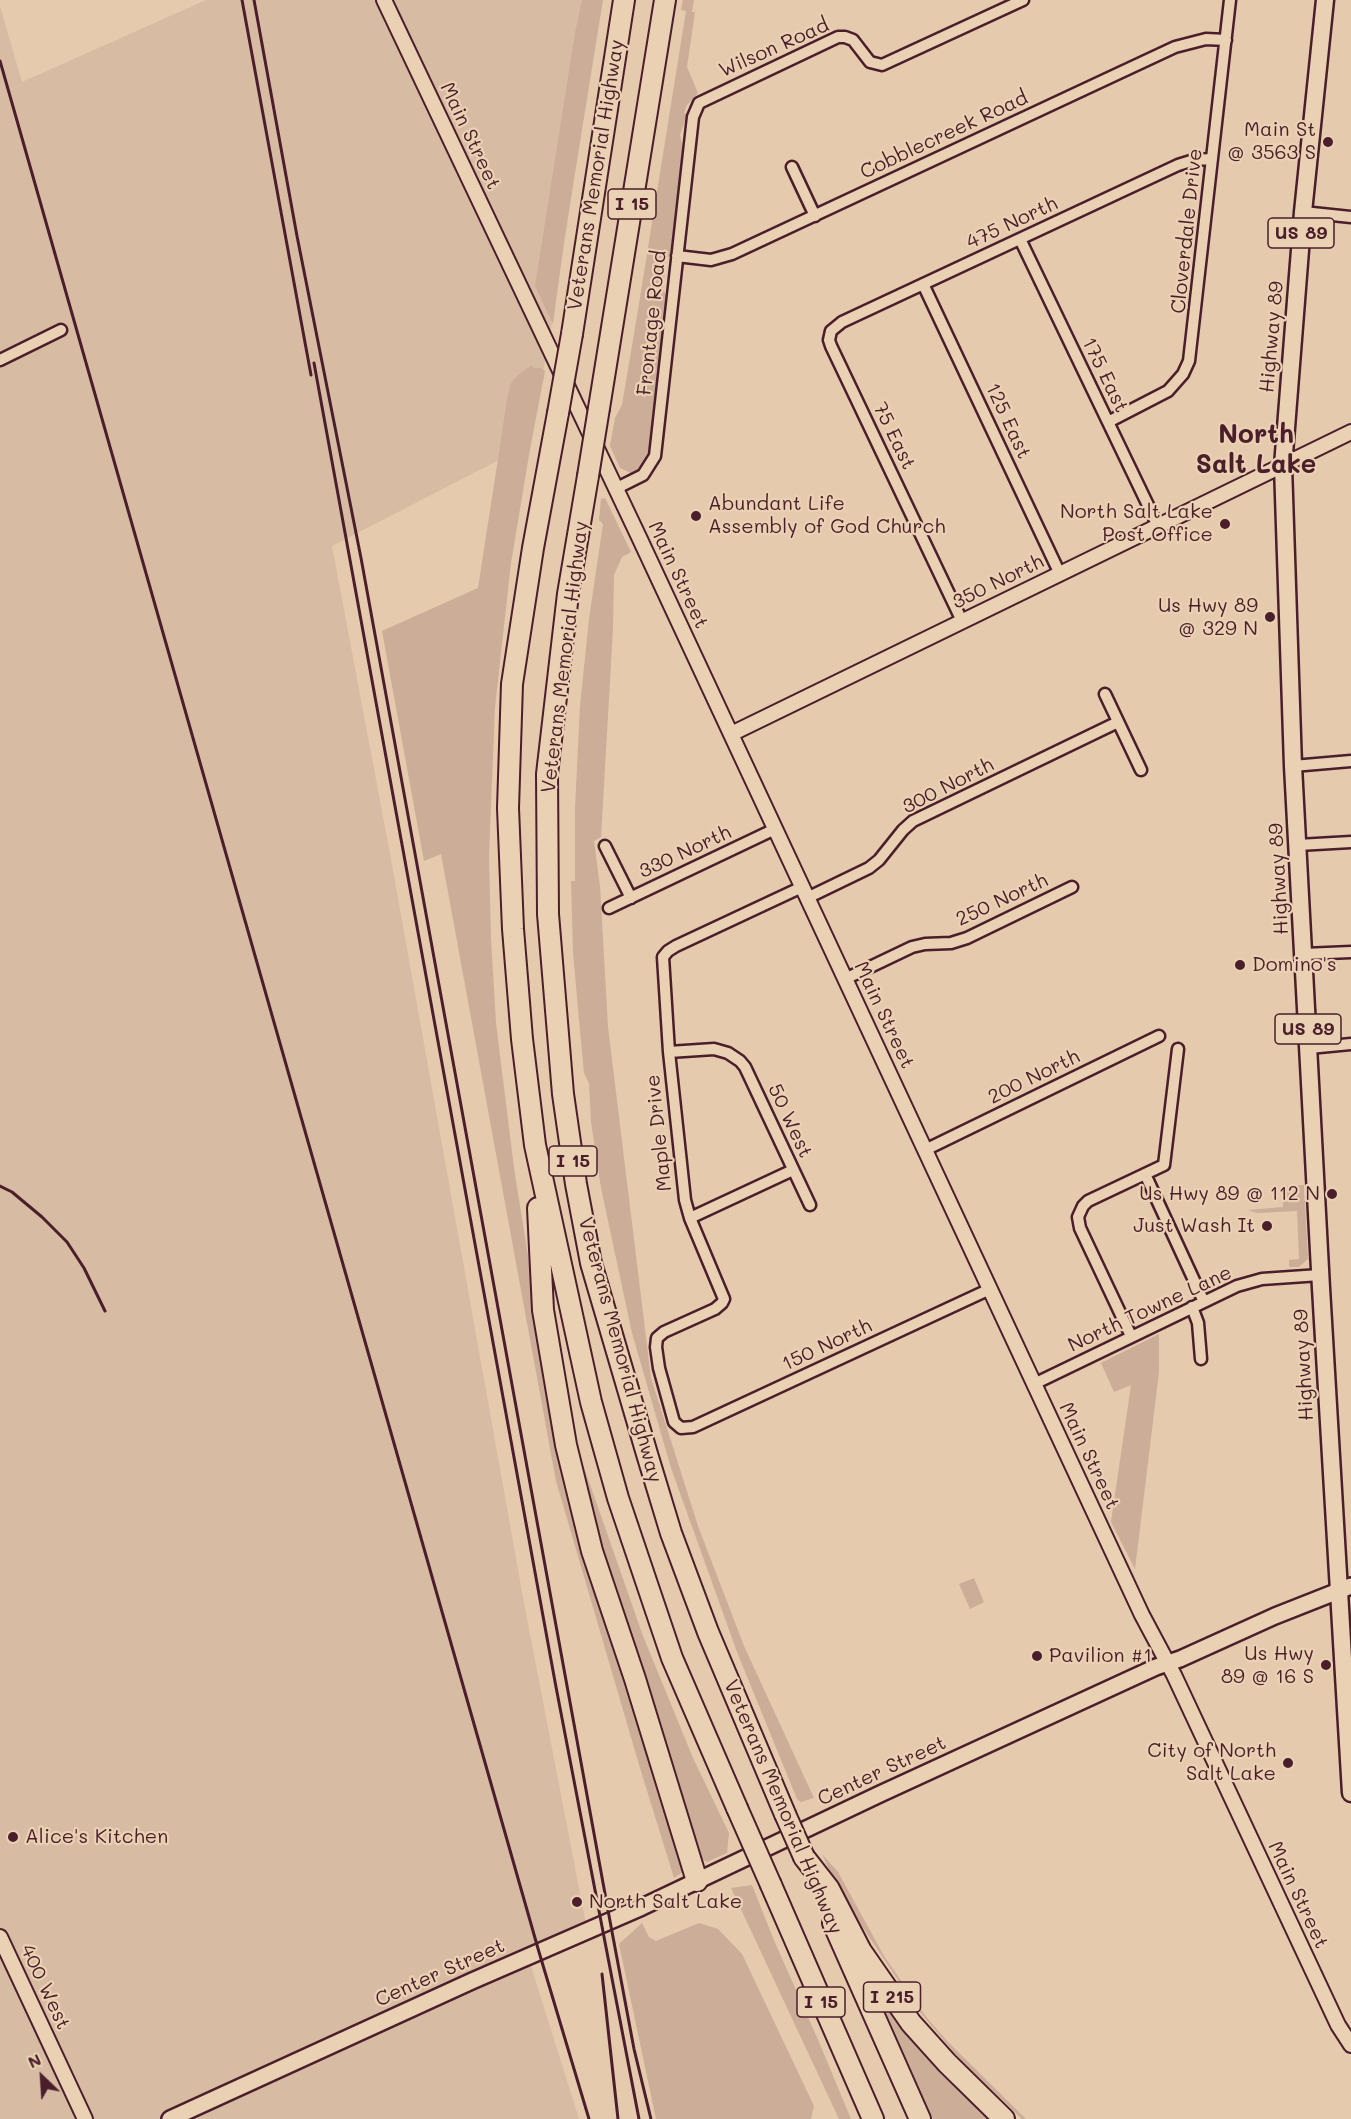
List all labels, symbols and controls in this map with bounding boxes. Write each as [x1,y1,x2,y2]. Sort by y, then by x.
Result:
street label: Wilson Road [715,13,833,83]
street label: Veterans Memorial Highway [563,38,629,312]
street label: Main Street [435,79,505,193]
street label: Cobblecreek Road [856,86,1032,184]
place label: Main St @ 3563 S [1227,118,1316,165]
marker: Main St @ 3563 S [1321,135,1335,149]
street label: Cloverdale Drive [1166,147,1208,315]
road number: I 15 [608,189,656,219]
street label: 475 North [963,191,1061,255]
road number: US 89 [1268,218,1334,248]
street label: Frontage Road [632,249,672,397]
street label: Highway 89 [1255,280,1289,394]
street label: 175 East [1077,334,1133,416]
street label: 125 East [980,379,1036,463]
street label: 75 East [868,399,920,473]
district label: North Salt Lake [1196,419,1316,480]
place label: Abundant Life Assembly of God Church [708,492,946,539]
place label: North Salt Lake Post Office [1060,500,1213,547]
marker: Abundant Life Assembly of God Church [689,509,703,523]
marker: North Salt Lake Post Office [1218,517,1232,531]
street label: Main Street [643,518,713,632]
street label: Veterans Memorial Highway [536,520,594,794]
street label: 350 North [948,550,1048,614]
place label: Us Hwy 89 @ 329 N [1158,594,1258,641]
marker: Us Hwy 89 @ 329 N [1263,610,1277,624]
street label: 300 North [898,753,998,819]
street label: 330 North [635,820,735,884]
street label: Highway 89 [1264,822,1294,936]
street label: 250 North [952,868,1052,932]
place label: Domino's [1252,953,1337,977]
street label: Main Street [849,958,919,1072]
marker: Domino's [1233,958,1247,972]
road number: US 89 [1275,1014,1341,1044]
street label: 200 North [984,1045,1084,1109]
street label: Maple Drive [641,1073,677,1193]
street label: 50 West [762,1080,818,1162]
road number: I 15 [549,1146,597,1176]
place label: Us Hwy 89 @ 112 N [1139,1182,1320,1206]
marker: Us Hwy 89 @ 112 N [1325,1187,1339,1201]
place label: Just Wash It [1133,1214,1255,1238]
street label: Veterans Memorial Highway [573,1215,667,1485]
marker: Just Wash It [1260,1219,1274,1233]
street label: North Towne Lane [1064,1261,1236,1357]
street label: Highway 89 [1289,1308,1319,1422]
street label: 150 North [778,1314,876,1376]
street label: Main Street [1054,1399,1124,1513]
place label: Us Hwy 89 @ 16 S [1221,1642,1314,1689]
place label: Pavilion #1 [1049,1644,1152,1668]
marker: Pavilion #1 [1030,1649,1044,1663]
marker: Us Hwy 89 @ 16 S [1319,1658,1333,1672]
street label: Veterans Memorial Highway [718,1676,848,1938]
street label: Center Street [814,1731,950,1811]
place label: City of North Salt Lake [1147,1739,1276,1786]
marker: City of North Salt Lake [1281,1756,1295,1770]
place label: Alice's Kitchen [25,1825,168,1849]
marker: Alice's Kitchen [6,1830,20,1844]
street label: Main Street [1263,1838,1333,1952]
place label: North Salt Lake [589,1890,742,1914]
marker: North Salt Lake [570,1895,584,1909]
street label: Center Street [372,1934,508,2012]
street label: 400 West [15,1941,75,2033]
road number: I 215 [864,1982,920,2012]
road number: I 15 [797,1987,845,2017]
north arrow [12,2047,72,2107]
text: N [24,2048,44,2072]

